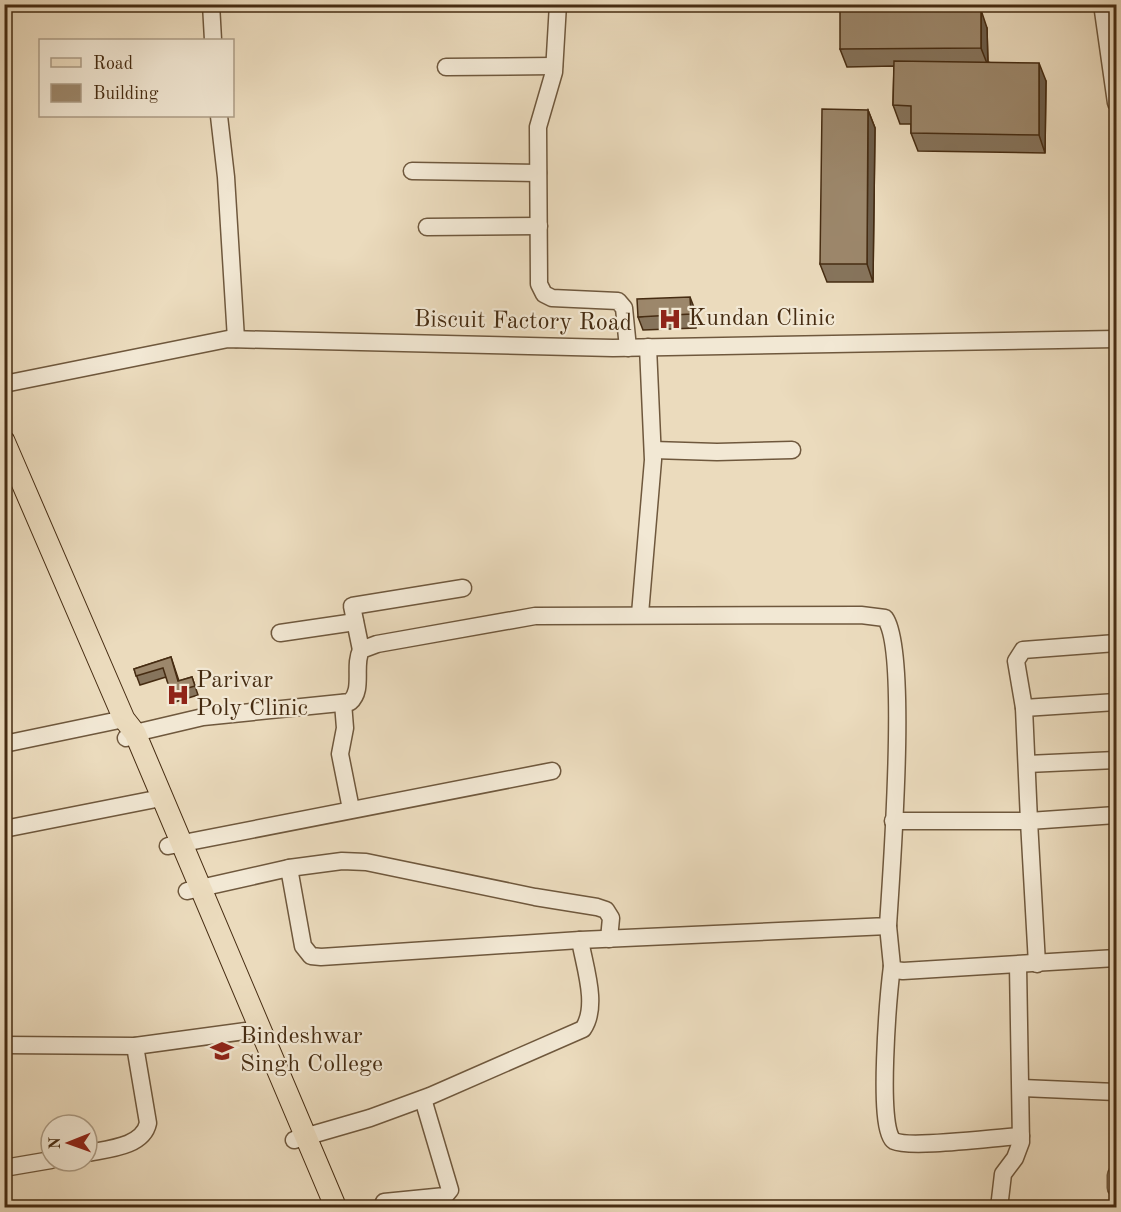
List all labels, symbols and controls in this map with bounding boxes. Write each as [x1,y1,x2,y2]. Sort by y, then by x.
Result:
legend [39,39,234,117]
text: Road [93,55,133,73]
text: Building [93,85,159,103]
hospital icon: Kundan Clinic [657,306,683,332]
place label: Kundan Clinic [688,307,835,331]
street label: Biscuit Factory Road [414,308,632,336]
place label: Parivar Poly Clinic [196,669,308,721]
hospital icon: Parivar Poly Clinic [165,682,191,708]
place label: Bindeshwar Singh College [240,1025,383,1077]
school or university icon: Bindeshwar Singh College [209,1038,235,1064]
north arrow [39,1113,99,1173]
text: N [48,1136,64,1149]

